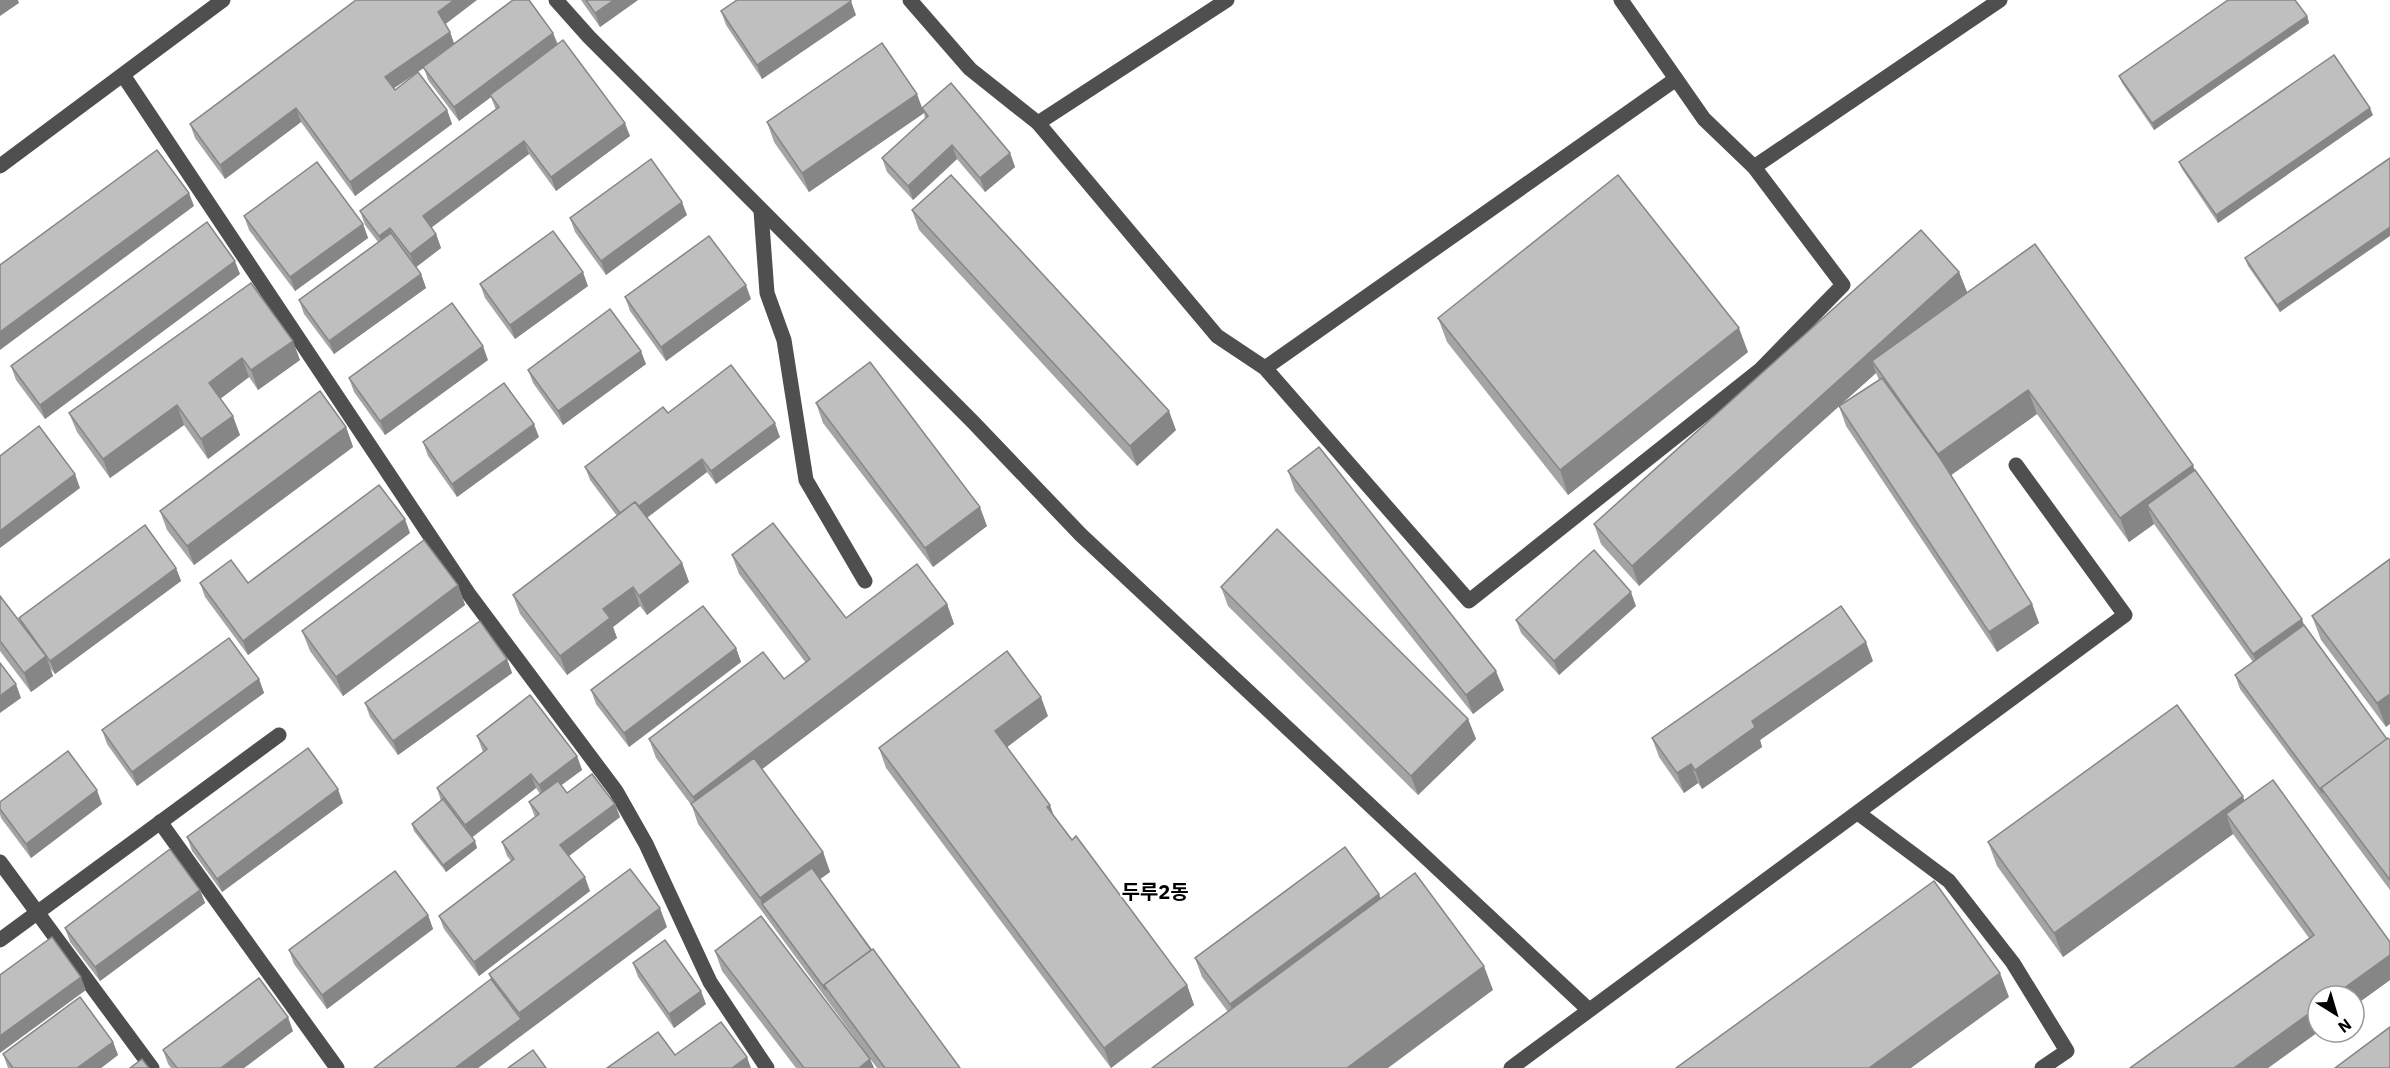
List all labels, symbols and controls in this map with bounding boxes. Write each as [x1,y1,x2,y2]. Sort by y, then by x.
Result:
district label: 두루2동 [1121,878,1189,905]
north arrow [2306,984,2366,1044]
text: N [2334,1015,2356,1037]

